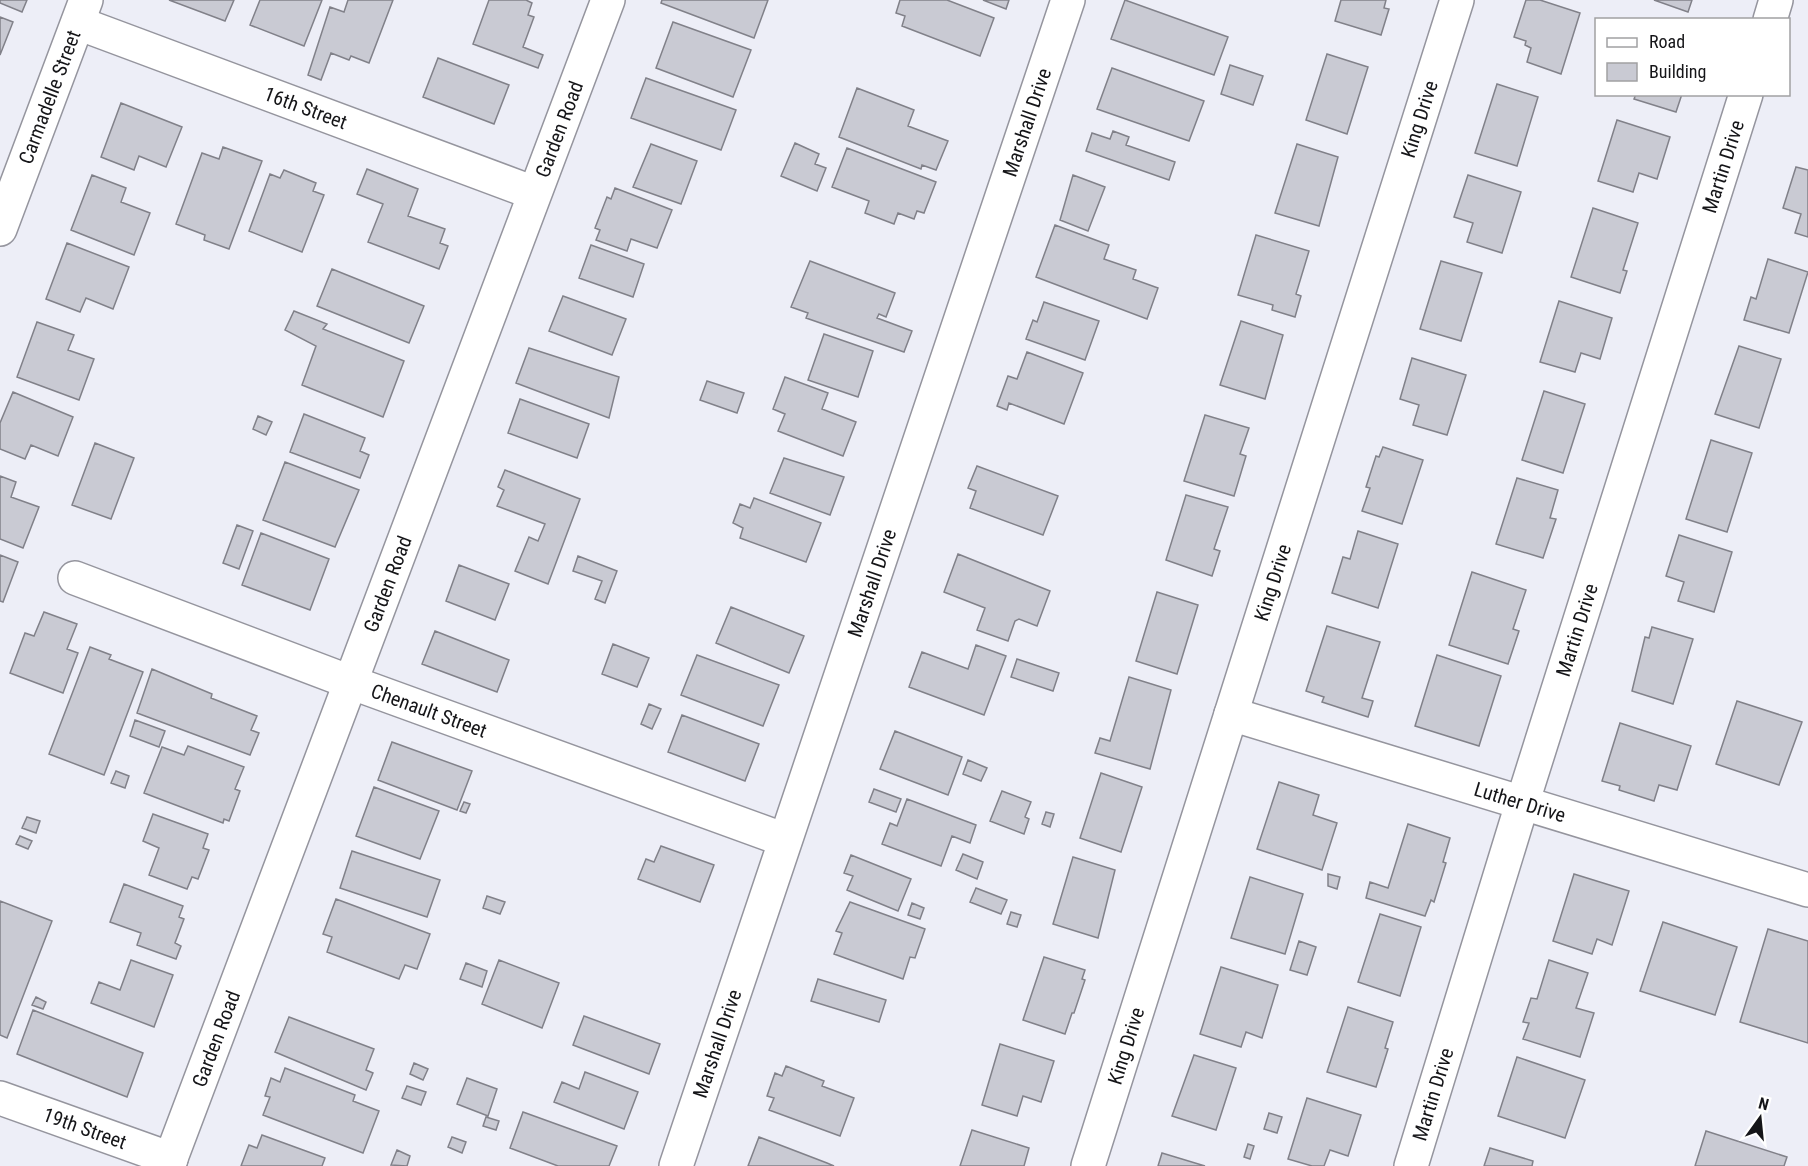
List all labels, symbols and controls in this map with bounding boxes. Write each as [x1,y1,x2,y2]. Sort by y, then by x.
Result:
legend [1595,18,1790,96]
street label: Carmadelle Street [14,27,86,167]
text: Road [1649,31,1685,52]
text: Building [1649,61,1706,82]
street label: Marshall Drive [997,65,1056,180]
street label: Garden Road [530,78,588,181]
street label: King Drive [1396,78,1443,161]
street label: 16th Street [261,81,351,134]
street label: Martin Drive [1697,117,1749,216]
street label: Marshall Drive [843,526,901,640]
street label: Garden Road [359,533,417,636]
street label: King Drive [1249,541,1296,624]
street label: Martin Drive [1551,581,1603,679]
street label: Chenault Street [368,679,490,743]
street label: Luther Drive [1471,777,1568,827]
street label: Marshall Drive [688,986,746,1101]
street label: Garden Road [187,987,245,1090]
street label: King Drive [1103,1004,1149,1087]
street label: Martin Drive [1407,1045,1459,1144]
north arrow [1730,1088,1790,1148]
text: N [1757,1094,1771,1114]
street label: 19th Street [40,1102,130,1154]

